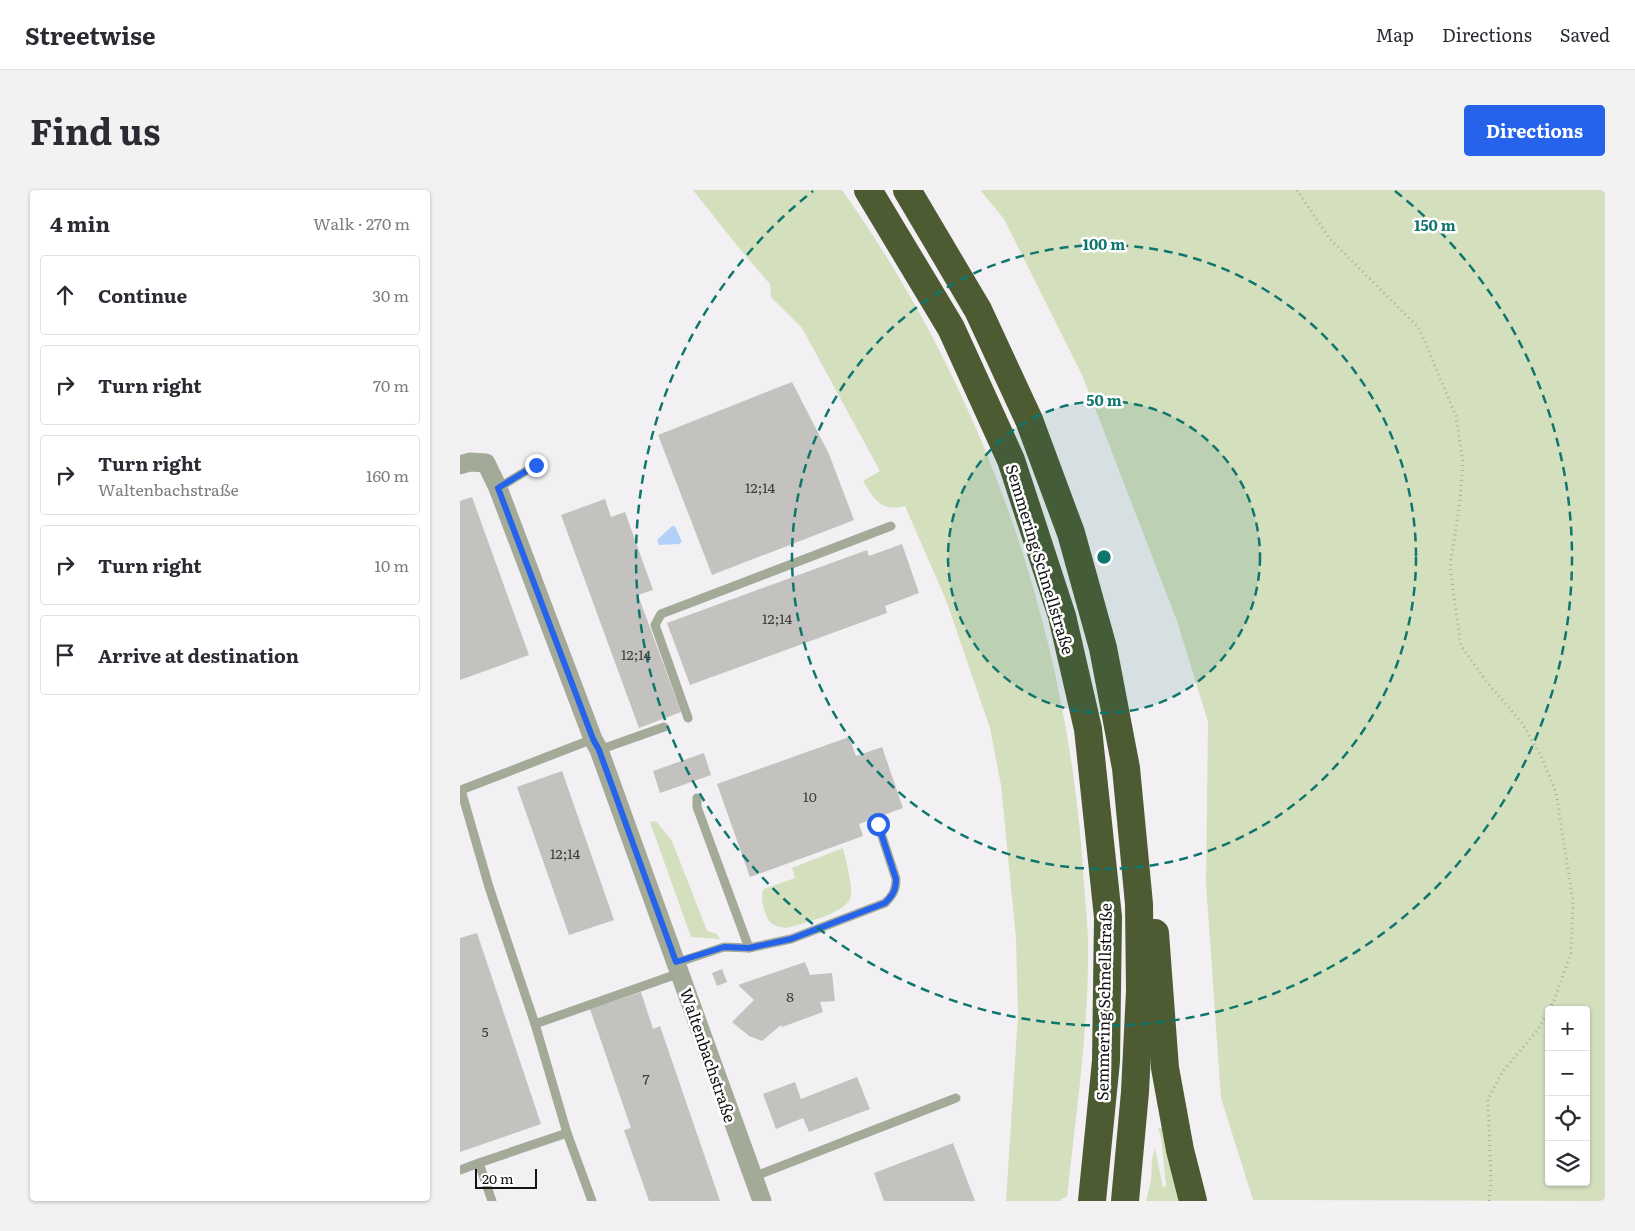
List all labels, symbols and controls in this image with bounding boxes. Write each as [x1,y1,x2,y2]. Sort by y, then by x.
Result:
text: Streetwise [25,17,155,52]
text: Map [1376,21,1414,48]
text: Directions [1442,21,1532,48]
text: Saved [1560,21,1610,48]
text: Find us [30,104,160,156]
button: Directions [1464,105,1605,156]
text: 4 min [50,207,110,238]
text: Walk · 270 m [313,211,410,235]
text: 150 m [1414,213,1456,236]
text: 100 m [1083,232,1125,255]
icon: ahead [51,281,79,309]
text: Continue [98,281,187,309]
text: 30 m [372,283,409,307]
icon: right [51,371,79,399]
text: Turn right [98,371,202,399]
text: 70 m [373,373,409,397]
text: 50 m [1086,388,1122,411]
text: Turn right [98,449,202,477]
route end [525,454,548,477]
icon: right [51,461,79,489]
street label: Semmering Schnellstraße [1001,461,1081,657]
text: 160 m [366,463,409,487]
text: Waltenbachstraße [98,477,239,501]
house number: 12;14 [745,477,775,497]
centre of rings [1095,548,1113,566]
icon: right [51,551,79,579]
text: Turn right [98,551,202,579]
text: 10 m [375,553,409,577]
house number: 12;14 [762,608,792,628]
icon: arrive [51,641,79,669]
text: Arrive at destination [98,641,299,669]
house number: 12;14 [621,644,651,664]
house number: 10 [803,786,817,806]
route start [867,813,890,836]
house number: 12;14 [550,843,580,863]
street label: Semmering Schnellstraße [1089,903,1117,1101]
street label: Waltenbachstraße [675,985,743,1125]
house number: 8 [786,986,794,1006]
map controls [1545,1006,1590,1186]
button: + [1545,1006,1590,1051]
house number: 5 [481,1021,489,1041]
button: − [1545,1051,1590,1096]
house number: 7 [642,1068,650,1088]
button: locate [1545,1096,1590,1141]
button: layers [1545,1141,1590,1186]
scale bar [475,1166,538,1189]
text: 20 m [482,1168,514,1188]

